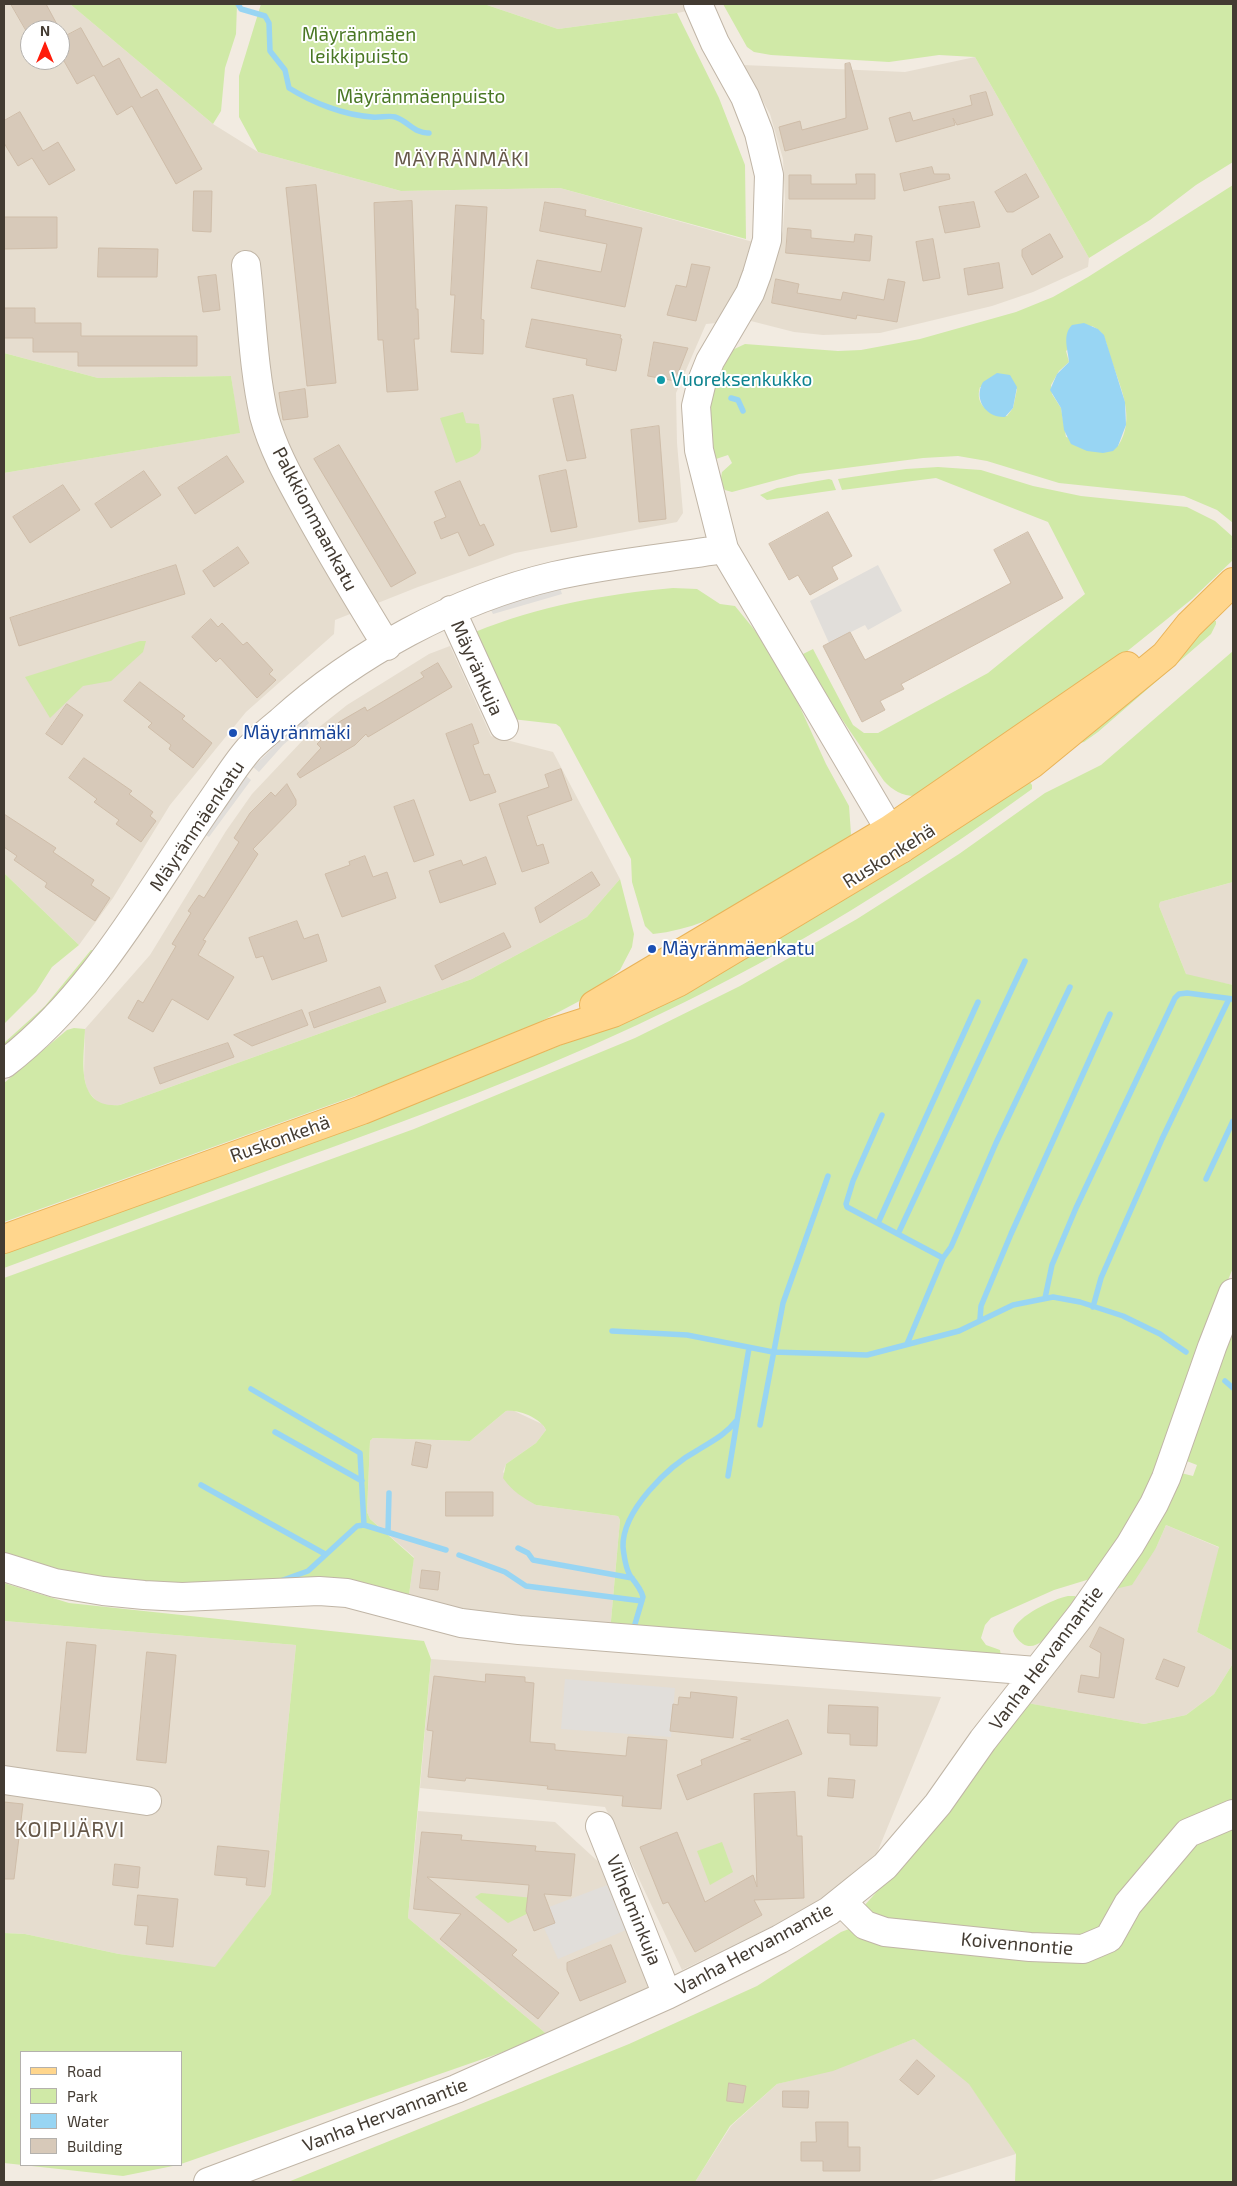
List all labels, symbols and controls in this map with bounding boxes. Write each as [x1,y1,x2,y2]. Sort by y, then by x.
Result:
north arrow [20,20,70,70]
text: N [40,22,50,39]
park label: Mäyränmäen leikkipuisto [302,24,416,68]
park label: Mäyränmäenpuisto [337,86,505,108]
district label: MÄYRÄNMÄKI [393,147,531,171]
place label: Vuoreksenkukko [671,369,812,391]
marker: Vuoreksenkukko [655,374,667,386]
street label: Palkkionmaankatu [267,443,363,595]
street label: Mäyränkuja [446,617,508,719]
place label: Mäyränmäki [243,722,351,744]
marker: Mäyränmäki [227,727,239,739]
street label: Mäyränmäenkatu [145,756,249,896]
street label: Ruskonkehä [839,819,939,893]
place label: Mäyränmäenkatu [662,938,815,960]
marker: Mäyränmäenkatu [646,943,658,955]
street label: Ruskonkehä [227,1110,333,1168]
street label: Vanha Hervannantie [984,1581,1108,1735]
district label: KOIPIJÄRVI [13,1817,127,1843]
street label: Vilhelminkuja [602,1852,666,1968]
street label: Vanha Hervannantie [671,1898,837,2000]
street label: Koivennontie [960,1928,1074,1960]
legend [20,2051,182,2166]
text: Road [67,2062,102,2080]
street label: Vanha Hervannantie [299,2073,471,2157]
text: Park [67,2087,98,2105]
text: Water [67,2112,109,2130]
text: Building [67,2137,122,2155]

